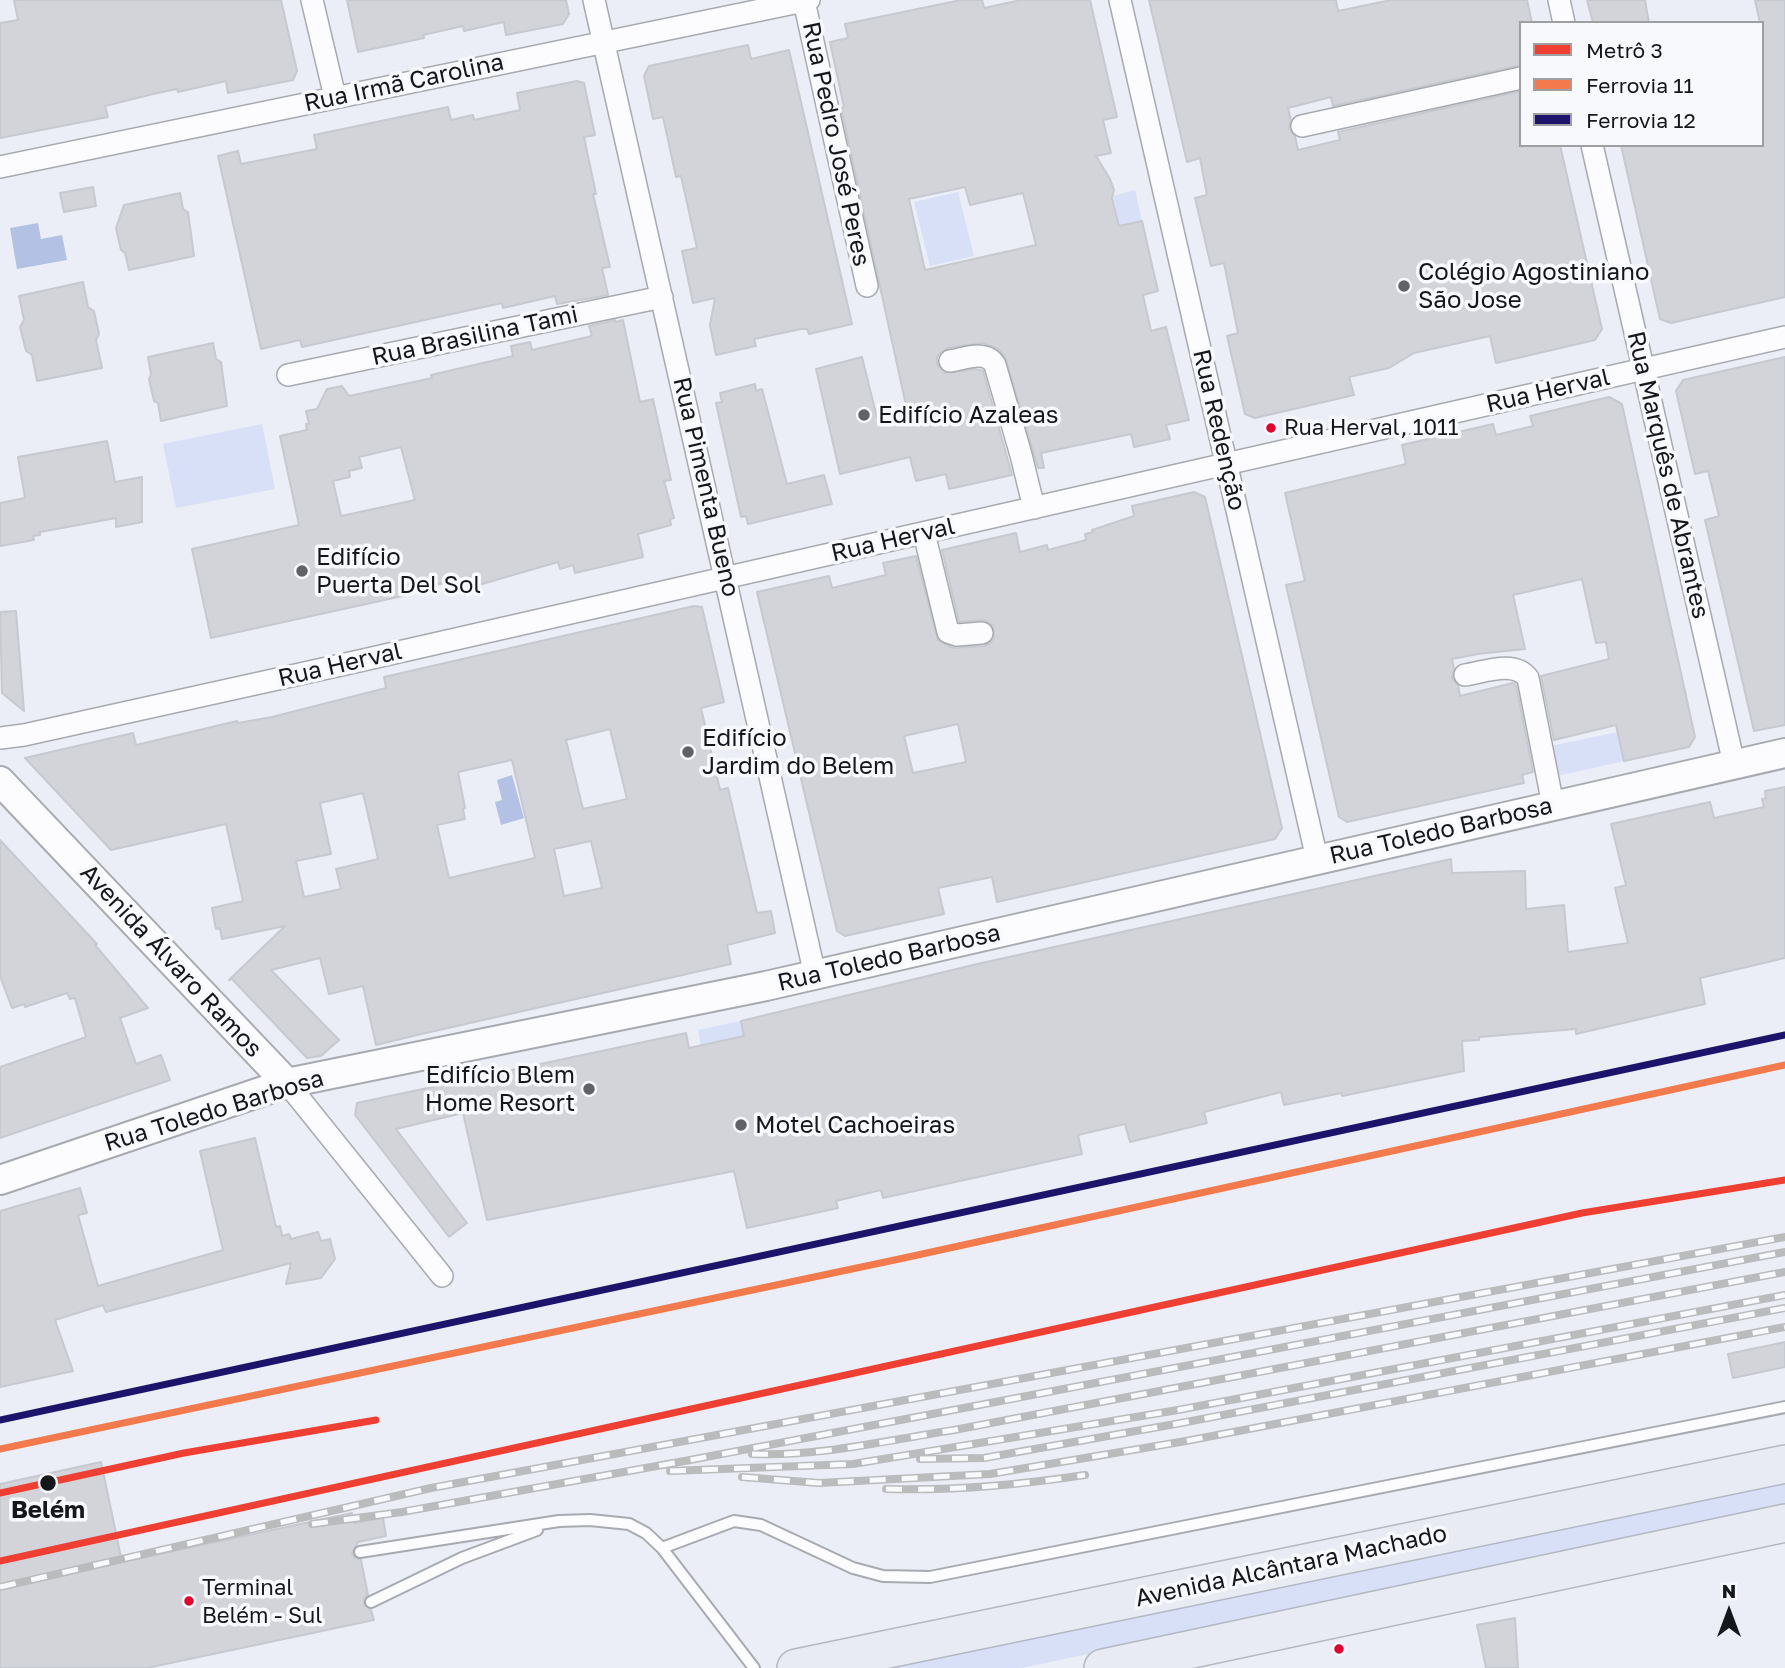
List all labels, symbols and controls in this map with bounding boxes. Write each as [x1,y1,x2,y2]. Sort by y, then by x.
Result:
street label: Rua Pedro José Peres [796,19,876,269]
legend [1519,21,1764,147]
text: Metrô 3 [1586,37,1663,63]
street label: Rua Irmã Carolina [302,48,506,118]
text: Ferrovia 11 [1586,72,1694,98]
text: Ferrovia 12 [1586,107,1696,133]
place label: Colégio Agostiniano São Jose [1418,258,1649,314]
marker: Colégio Agostiniano São Jose [1396,278,1412,294]
street label: Rua Brasilina Tami [369,300,581,372]
street label: Rua Marquês de Abrantes [1621,328,1715,622]
street label: Rua Redenção [1186,347,1252,513]
street label: Rua Herval [1483,363,1613,419]
street label: Rua Pimenta Bueno [667,374,745,600]
place label: Edifício Azaleas [878,401,1058,429]
marker: Edifício Azaleas [856,407,872,423]
place label: Rua Herval, 1011 [1284,415,1458,441]
marker: Rua Herval, 1011 [1264,421,1278,435]
street label: Rua Herval [828,512,958,568]
place label: Edifício Puerta Del Sol [316,543,481,599]
marker: Edifício Puerta Del Sol [294,563,310,579]
street label: Rua Herval [275,637,405,693]
place label: Edifício Jardim do Belem [702,724,894,780]
marker: Edifício Jardim do Belem [680,744,696,760]
street label: Rua Toledo Barbosa [1327,791,1555,871]
street label: Avenida Álvaro Ramos [74,858,268,1064]
street label: Rua Toledo Barbosa [775,918,1003,998]
place label: Edifício Blem Home Resort [425,1061,575,1117]
street label: Rua Toledo Barbosa [101,1064,327,1158]
marker: Edifício Blem Home Resort [581,1081,597,1097]
place label: Motel Cachoeiras [755,1111,955,1139]
marker: Motel Cachoeiras [733,1117,749,1133]
marker: Belém [38,1473,58,1493]
place label: Belém [11,1496,85,1524]
street label: Avenida Alcântara Machado [1133,1519,1449,1613]
place label: Terminal Belém - Sul [202,1575,322,1626]
north arrow [1694,1577,1764,1647]
text: N [1722,1579,1736,1602]
marker: Terminal Belém - Sul [182,1594,196,1608]
unlabelled marker [1332,1642,1346,1656]

